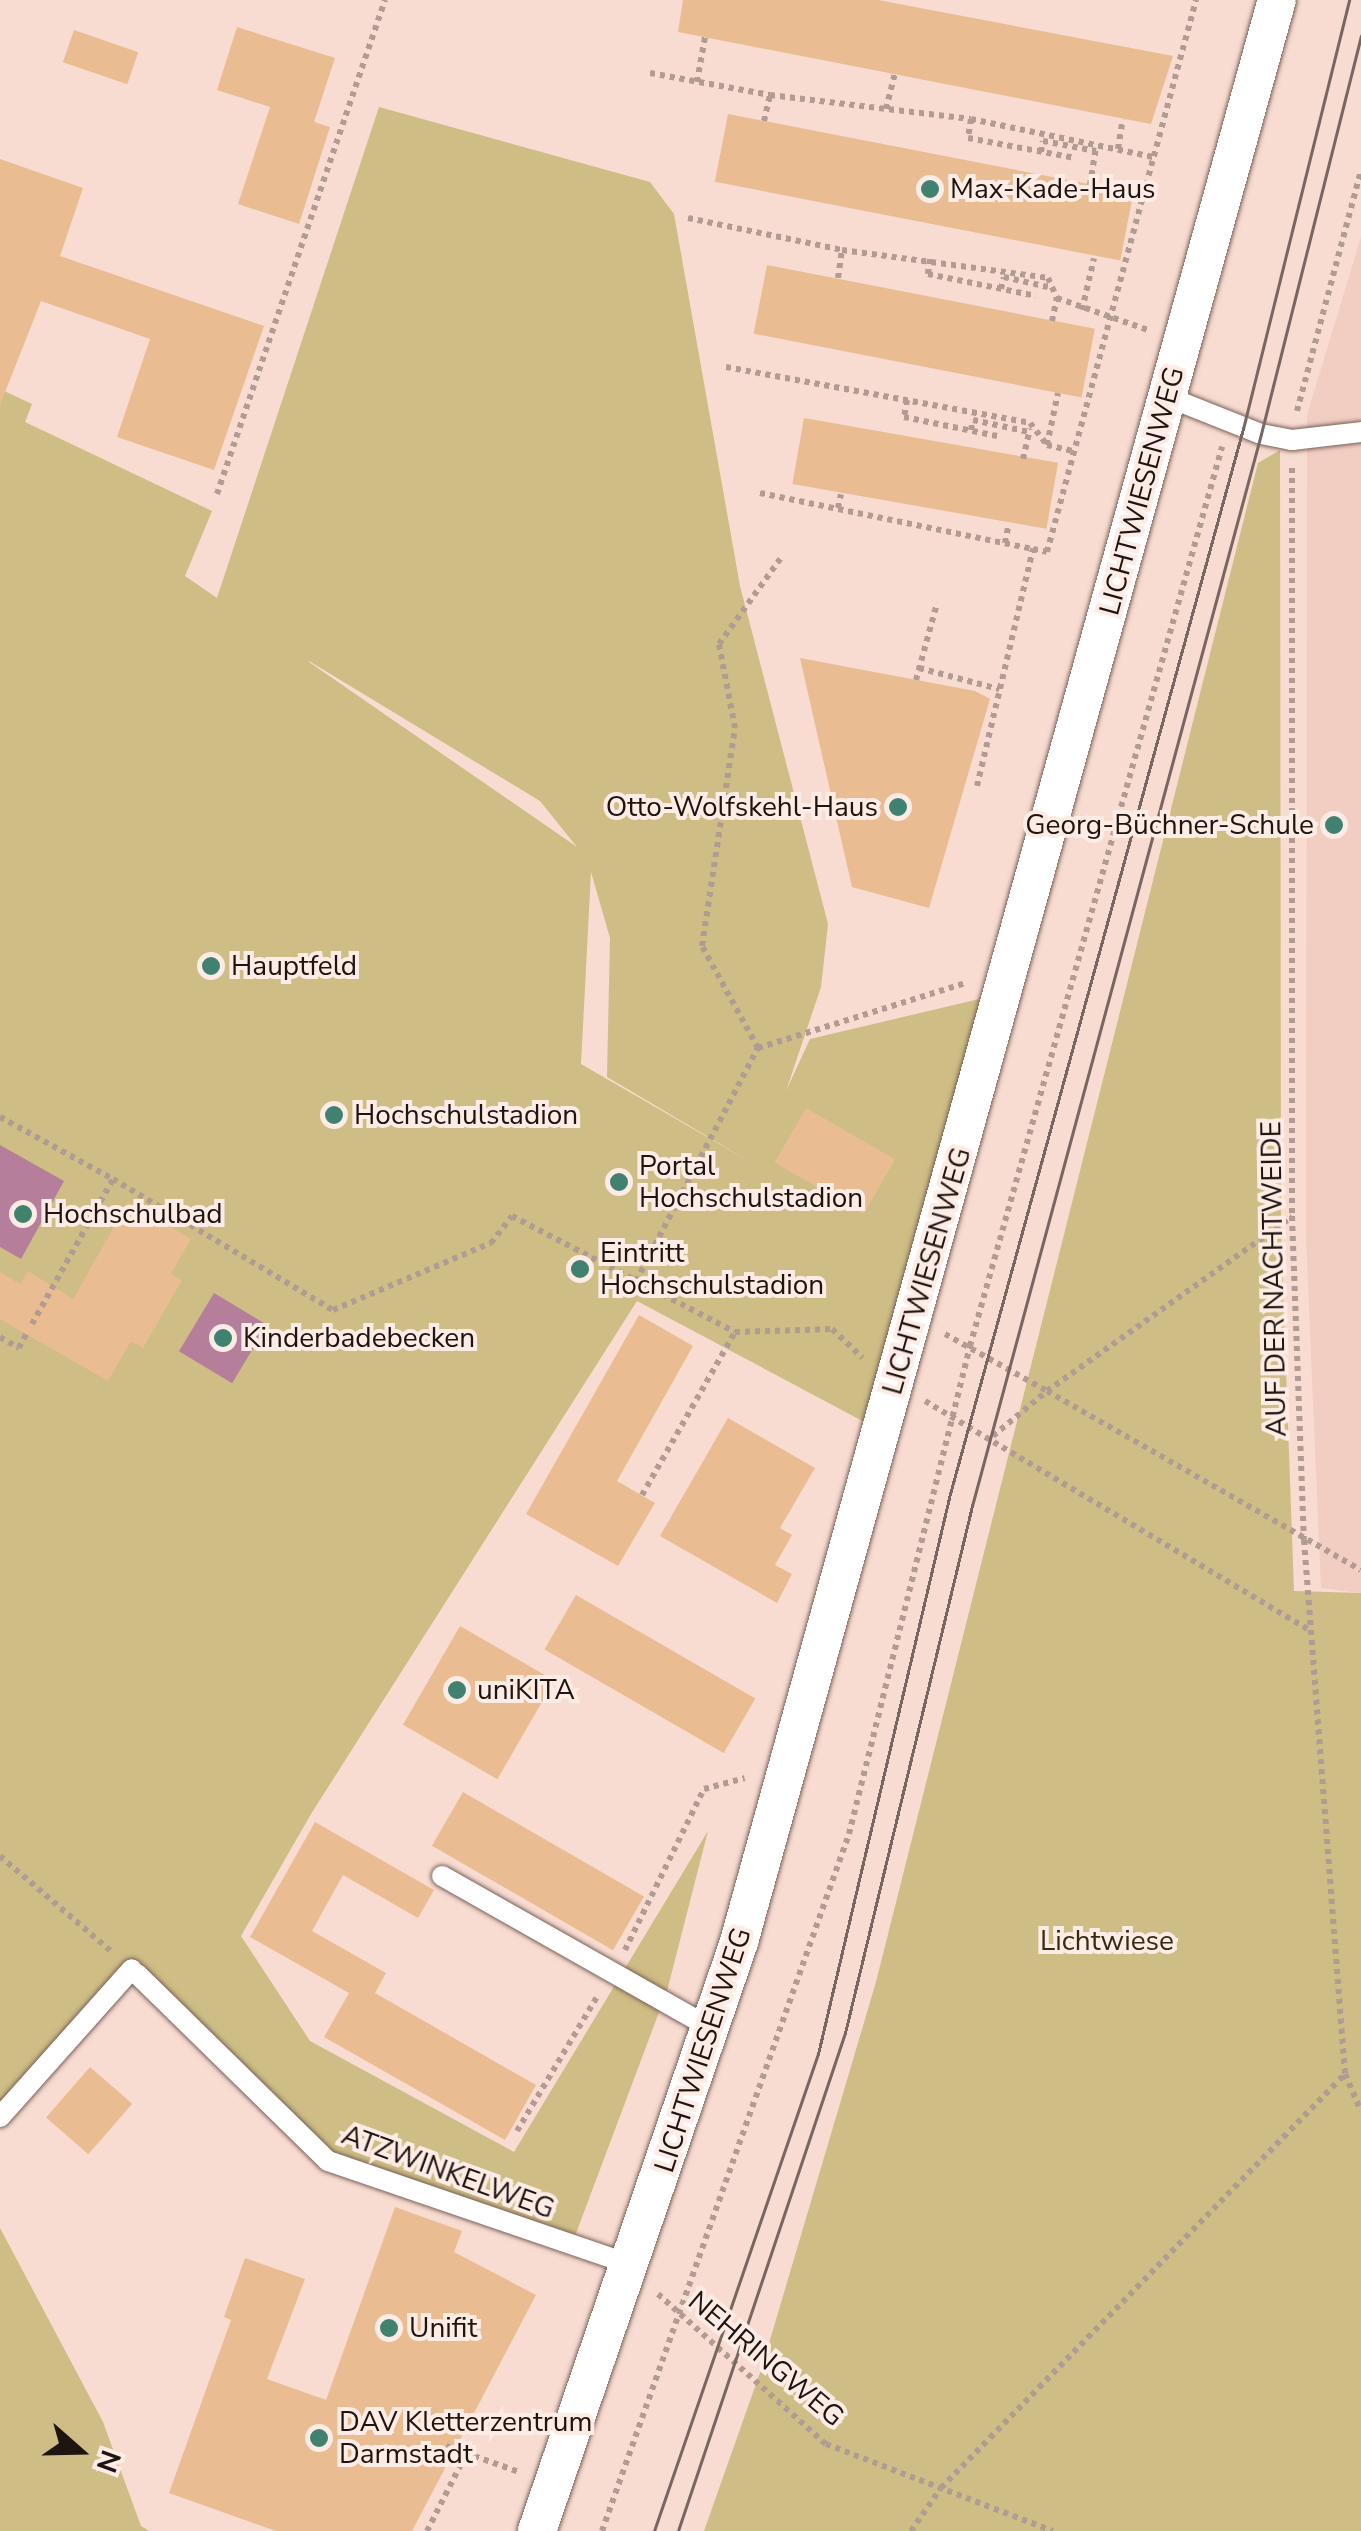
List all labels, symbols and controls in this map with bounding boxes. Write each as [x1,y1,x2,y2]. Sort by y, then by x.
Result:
place label: Max-Kade-Haus [950,172,1156,206]
marker: Max-Kade-Haus [919,178,941,200]
street label: LICHTWIESENWEG [1093,363,1191,619]
place label: Otto-Wolfskehl-Haus [606,790,878,824]
marker: Otto-Wolfskehl-Haus [887,796,909,818]
place label: Georg-Büchner-Schule [1025,808,1314,842]
marker: Georg-Büchner-Schule [1323,814,1345,836]
place label: Hauptfeld [231,949,357,983]
marker: Hauptfeld [200,955,222,977]
place label: Hochschulstadion [354,1098,578,1132]
marker: Hochschulstadion [323,1104,345,1126]
street label: AUF DER NACHTWEIDE [1254,1121,1294,1437]
street label: LICHTWIESENWEG [876,1144,978,1398]
place label: Portal Hochschulstadion [639,1149,863,1215]
marker: Portal Hochschulstadion [608,1171,630,1193]
place label: Hochschulbad [43,1197,223,1231]
marker: Hochschulbad [12,1203,34,1225]
place label: Eintritt Hochschulstadion [600,1236,824,1302]
marker: Eintritt Hochschulstadion [569,1258,591,1280]
place label: Kinderbadebecken [243,1321,475,1355]
marker: Kinderbadebecken [212,1327,234,1349]
place label: uniKITA [477,1673,575,1707]
marker: uniKITA [446,1679,468,1701]
street label: LICHTWIESENWEG [648,1923,758,2177]
park label: Lichtwiese [1040,1924,1174,1958]
street label: ATZWINKELWEG [337,2118,559,2226]
street label: NEHRINGWEG [682,2284,850,2434]
place label: Unifit [409,2311,477,2345]
marker: Unifit [378,2317,400,2339]
north arrow [30,2401,130,2501]
place label: DAV Kletterzentrum Darmstadt [339,2405,592,2471]
marker: DAV Kletterzentrum Darmstadt [308,2427,330,2449]
text: N [87,2445,130,2478]

